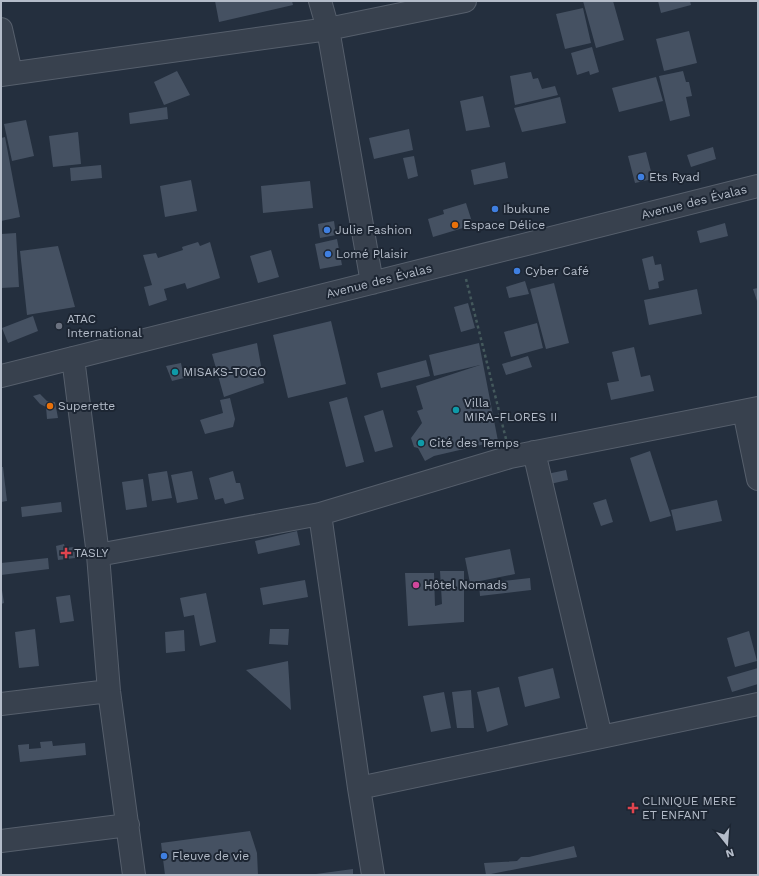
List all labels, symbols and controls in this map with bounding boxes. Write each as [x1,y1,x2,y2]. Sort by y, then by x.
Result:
place label: Ets Ryad [649,170,700,184]
marker: Ets Ryad [636,172,646,182]
street label: Avenue des Évalas [640,182,748,222]
place label: Ibukune [503,202,550,216]
marker: Ibukune [490,204,500,214]
place label: Espace Délice [463,218,545,232]
marker: Espace Délice [450,220,460,230]
place label: Julie Fashion [335,223,412,237]
marker: Julie Fashion [322,225,332,235]
place label: Lomé Plaisir [336,247,408,261]
marker: Lomé Plaisir [323,249,333,259]
street label: Avenue des Évalas [325,261,433,301]
place label: Cyber Café [525,264,589,278]
marker: Cyber Café [512,266,522,276]
place label: ATAC International [67,312,142,340]
marker: ATAC International [54,321,64,331]
place label: MISAKS-TOGO [183,365,266,379]
marker: MISAKS-TOGO [170,367,180,377]
place label: Villa MIRA-FLORES II [464,396,557,424]
place label: Superette [58,399,115,413]
marker: Superette [45,401,55,411]
marker: Villa MIRA-FLORES II [451,405,461,415]
place label: Cité des Temps [429,436,519,450]
marker: Cité des Temps [416,438,426,448]
place label: TASLY [74,546,108,560]
marker: TASLY [61,548,71,558]
place label: Hôtel Nomads [424,578,507,592]
marker: Hôtel Nomads [411,580,421,590]
place label: CLINIQUE MERE ET ENFANT [642,794,736,822]
marker: CLINIQUE MERE ET ENFANT [627,802,639,814]
north arrow [707,824,747,864]
text: N [724,846,736,860]
place label: Fleuve de vie [172,849,249,863]
marker: Fleuve de vie [159,851,169,861]

